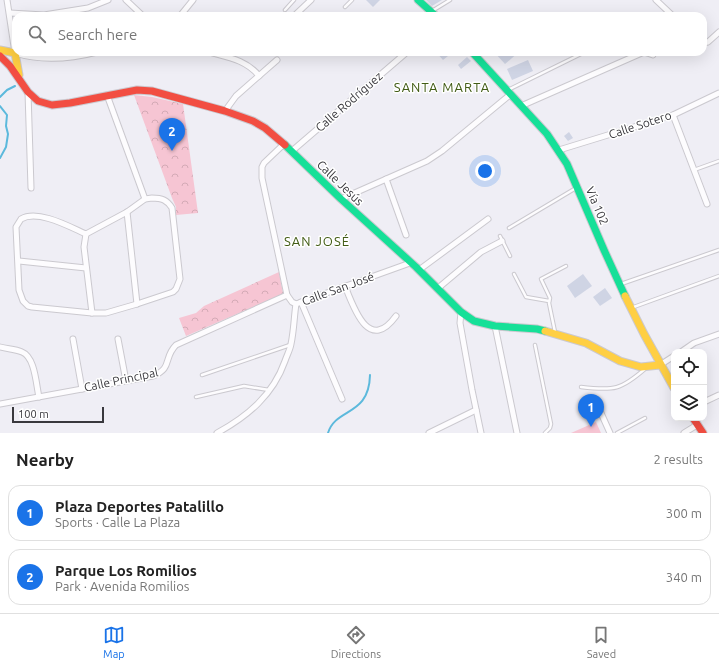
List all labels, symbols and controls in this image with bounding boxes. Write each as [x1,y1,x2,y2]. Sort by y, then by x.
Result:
search box [12,12,707,56]
icon: search [26,23,48,45]
text: Search here [58,26,137,43]
street label: Calle Rodríguez [313,69,385,134]
district label: SANTA MARTA [394,80,490,94]
street label: Calle Sotero [607,108,673,141]
pin: 2 [159,118,185,151]
street label: Calle Jesús [315,157,366,208]
your location [475,161,495,181]
street label: Vía 102 [584,185,611,227]
district label: SAN JOSÉ [284,233,350,248]
street label: Calle San José [300,269,376,308]
map controls [671,349,707,421]
button: locate [671,349,707,385]
street label: Calle Principal [83,365,159,394]
button: layers [671,385,707,421]
pin: 1 [578,394,604,427]
scale bar [12,405,104,424]
text: 100 m [18,408,49,420]
text: Nearby [16,450,74,469]
text: 2 results [653,452,703,466]
text: Plaza Deportes Patalillo [55,498,224,515]
text: 1 [26,506,34,520]
text: 300 m [666,506,702,520]
text: Sports · Calle La Plaza [55,515,180,529]
text: Parque Los Romilios [55,562,197,579]
text: 2 [26,570,34,584]
text: 340 m [666,570,702,584]
text: Park · Avenida Romilios [55,579,189,593]
tab: Map [103,624,125,660]
tab: Directions [331,624,381,660]
tab: Saved [587,624,616,660]

